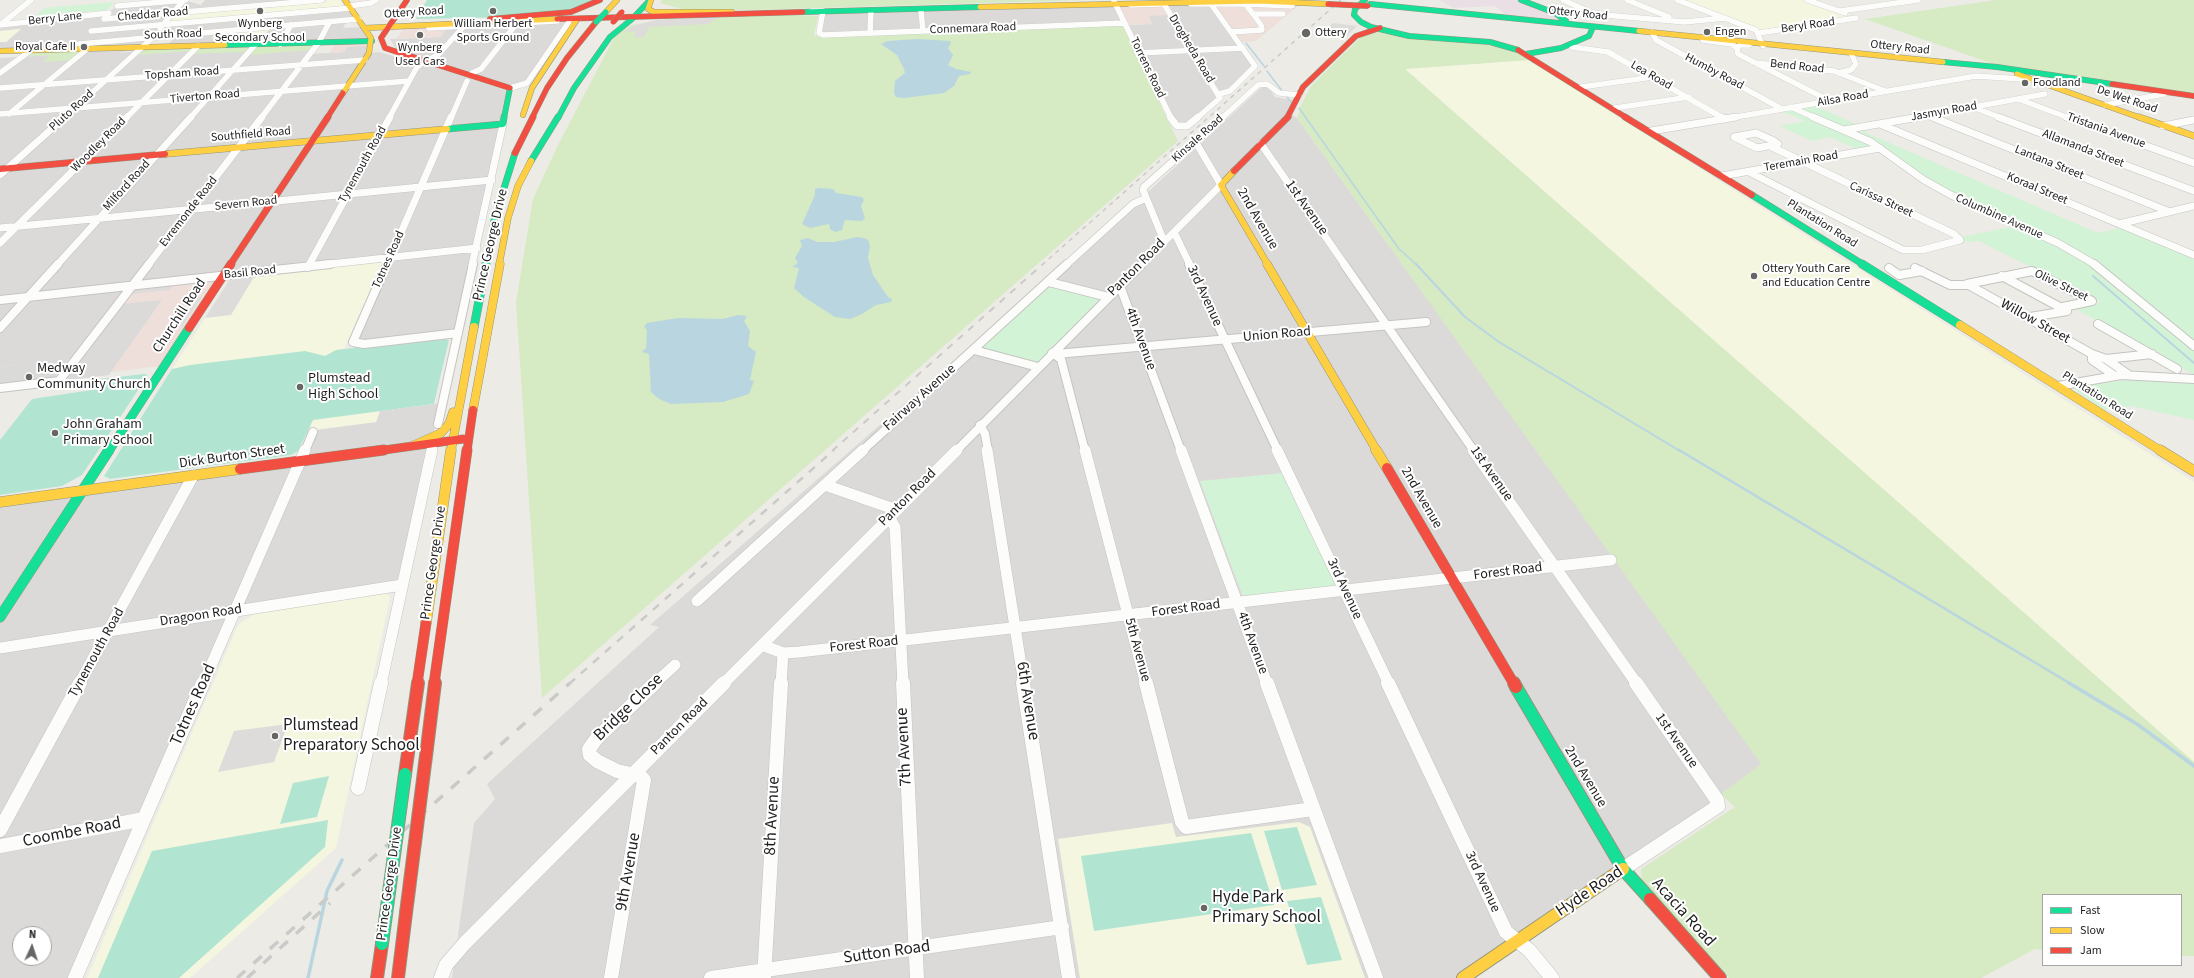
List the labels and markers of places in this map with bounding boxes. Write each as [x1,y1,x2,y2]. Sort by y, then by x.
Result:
marker: Wynberg Secondary School [255,6,265,16]
marker: William Herbert Sports Ground [488,6,498,16]
place label: Wynberg Secondary School [215,17,305,45]
place label: William Herbert Sports Ground [454,17,532,45]
place label: Engen [1715,25,1746,39]
place label: Ottery [1315,26,1347,40]
marker: Ottery [1300,27,1312,39]
marker: Engen [1702,27,1712,37]
marker: Wynberg Used Cars [415,30,425,40]
place label: Royal Cafe II [15,40,76,54]
place label: Wynberg Used Cars [395,41,445,69]
marker: Royal Cafe II [79,42,89,52]
place label: Foodland [2033,76,2081,90]
marker: Foodland [2020,78,2030,88]
place label: Ottery Youth Care and Education Centre [1762,262,1870,290]
marker: Ottery Youth Care and Education Centre [1749,271,1759,281]
place label: Medway Community Church [37,361,151,394]
place label: Plumstead High School [308,371,378,404]
marker: Medway Community Church [24,372,34,382]
marker: Plumstead High School [295,382,305,392]
place label: John Graham Primary School [63,417,153,450]
marker: John Graham Primary School [50,428,60,438]
place label: Plumstead Preparatory School [283,716,420,756]
marker: Plumstead Preparatory School [270,731,280,741]
place label: Hyde Park Primary School [1212,888,1321,928]
marker: Hyde Park Primary School [1199,903,1209,913]

